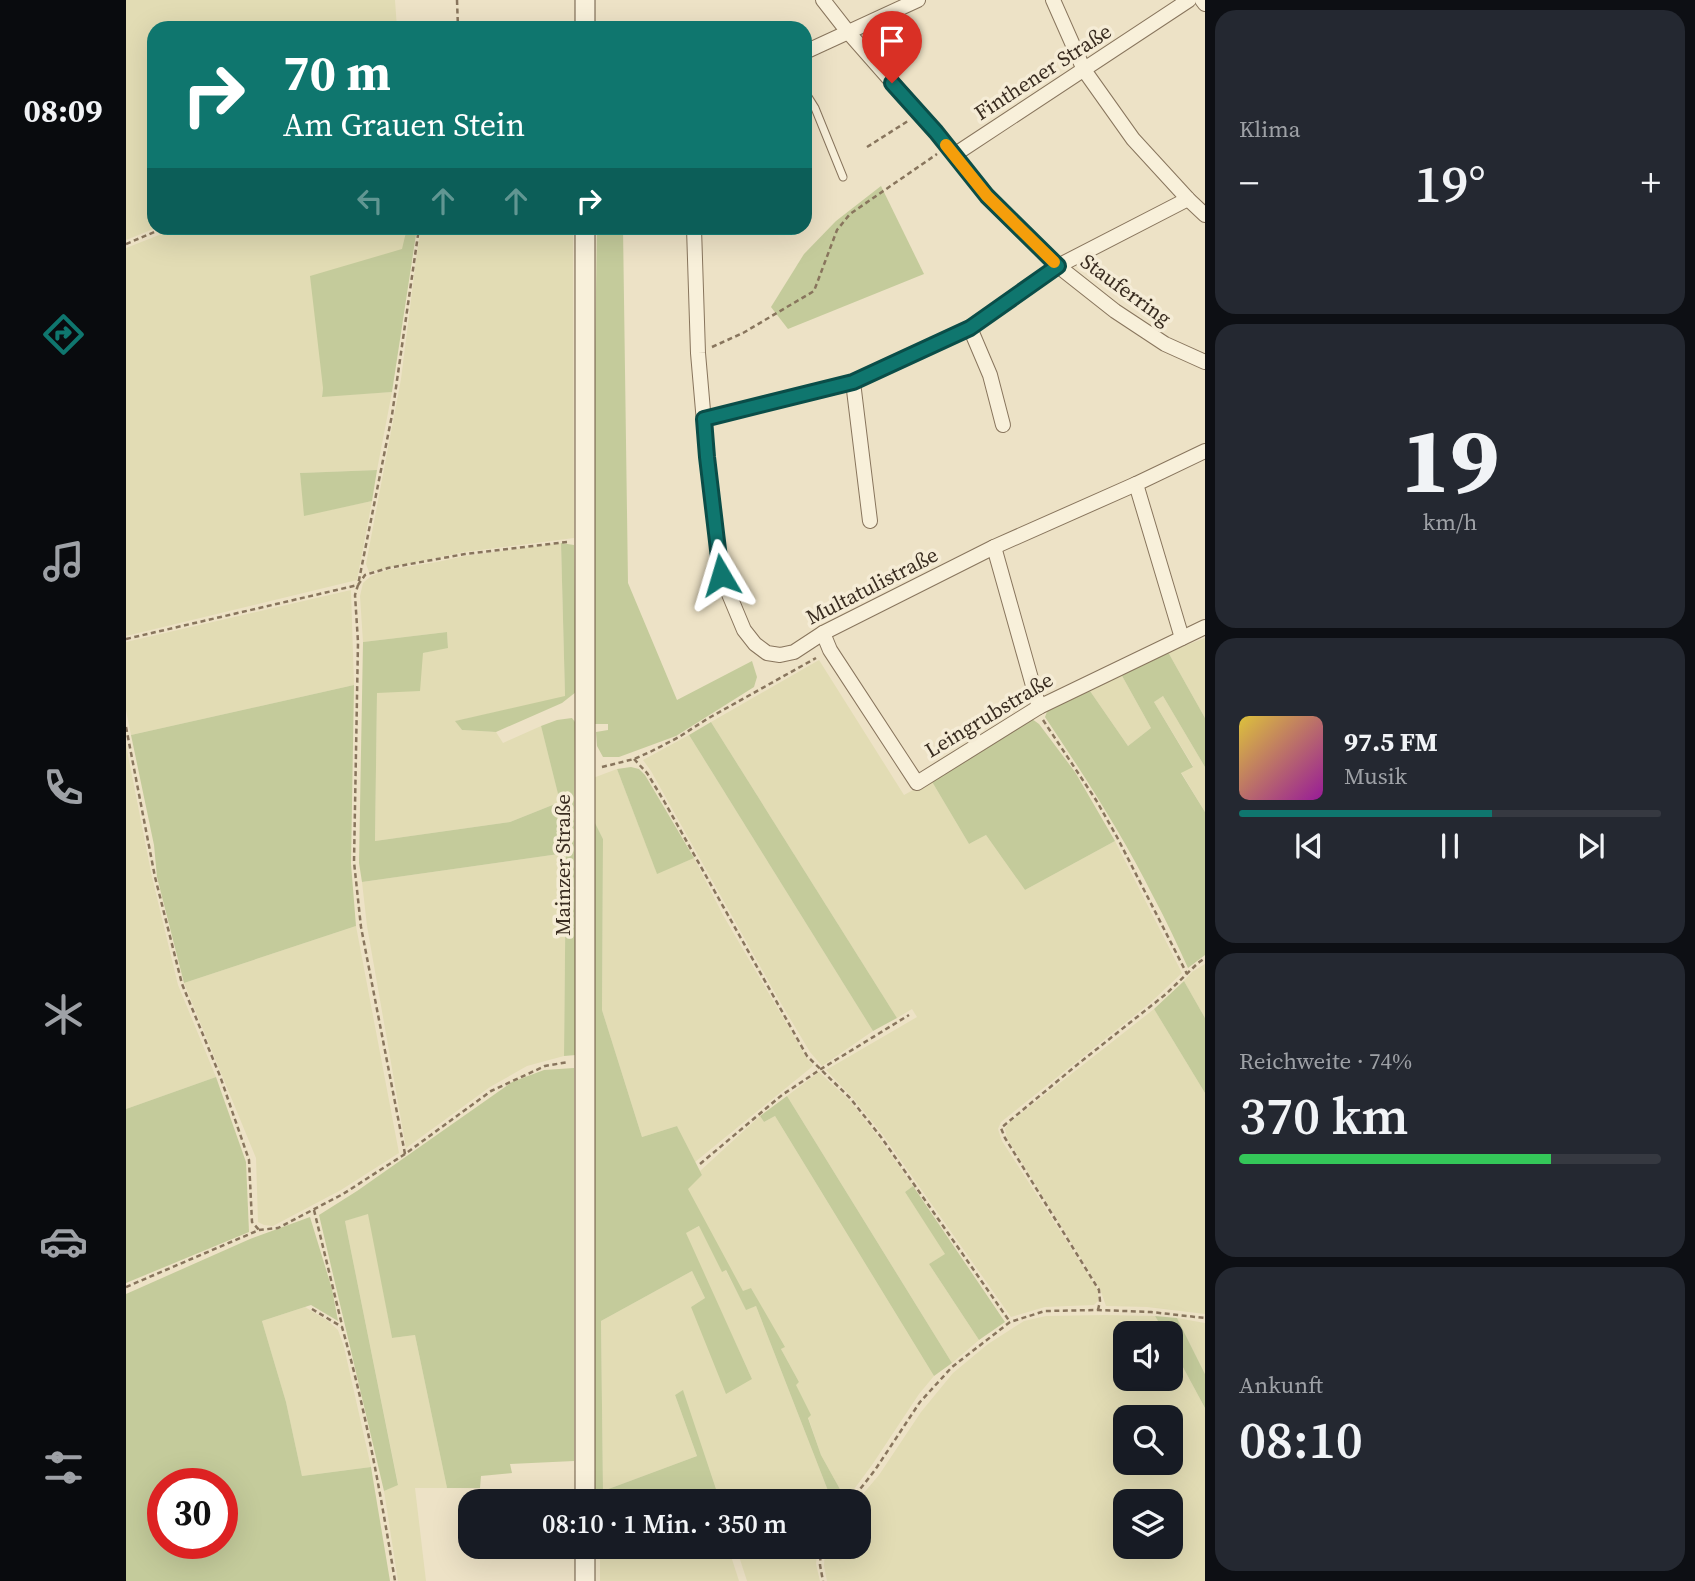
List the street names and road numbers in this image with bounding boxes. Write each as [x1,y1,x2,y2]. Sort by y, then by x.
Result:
street label: Finthener Straße [969,16,1117,127]
street label: Stauferring [1075,247,1178,332]
street label: Multatulistraße [801,540,943,631]
street label: Leingrubstraße [919,665,1058,764]
street label: Mainzer Straße [548,794,577,936]

